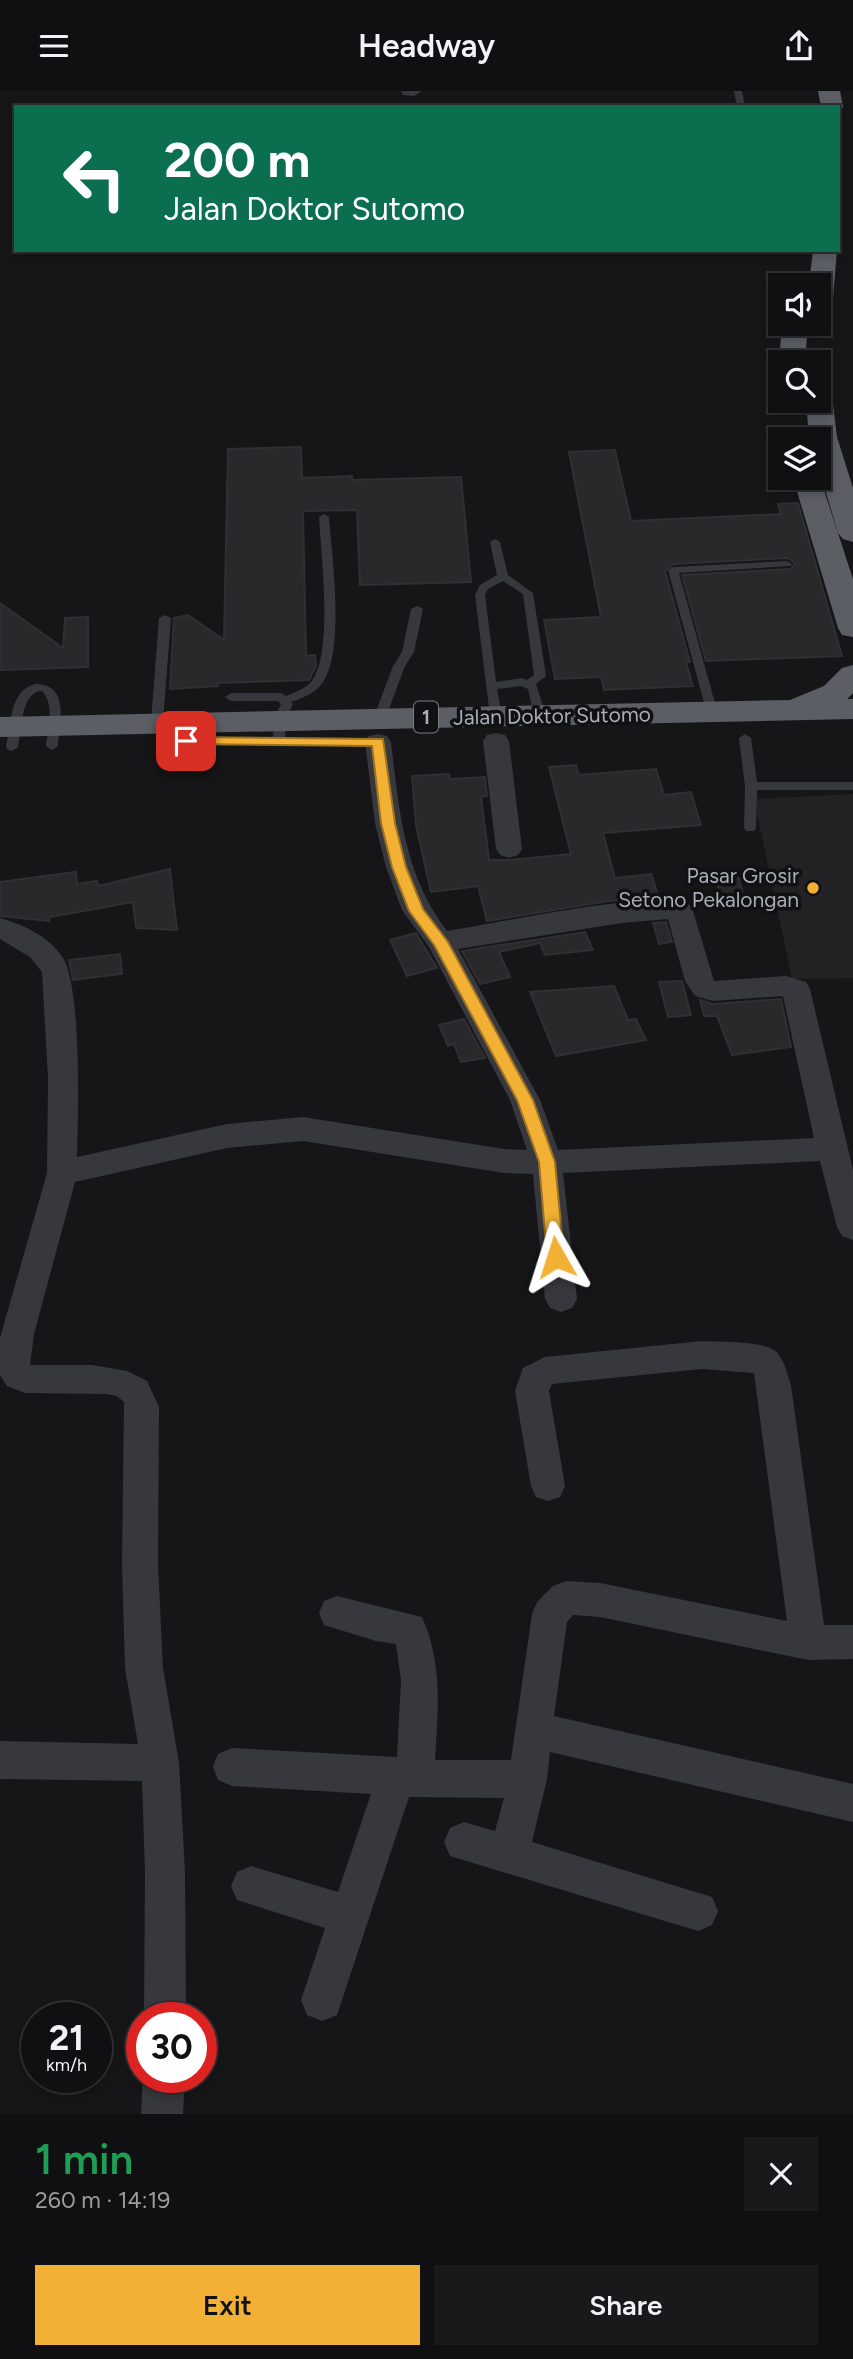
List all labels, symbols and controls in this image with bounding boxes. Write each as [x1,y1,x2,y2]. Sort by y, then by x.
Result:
icon: menu [35,27,73,65]
text: Headway [358,27,495,65]
icon: share [780,27,818,65]
text: 200 m [164,130,310,189]
icon: left [49,133,140,224]
text: Jalan Doktor Sutomo [164,190,465,228]
map controls [768,273,831,490]
button: sound [768,273,831,336]
button: search [768,350,831,413]
button: layers [768,427,831,490]
road number: 1 [414,701,438,733]
street label: Jalan Doktor Sutomo [453,701,651,730]
pin [156,711,216,771]
icon: arrive [167,722,205,760]
place label: Pasar Grosir Setono Pekalongan [618,863,799,912]
marker: Pasar Grosir Setono Pekalongan [805,880,821,896]
position arrow [519,1220,593,1294]
speed limit sign: 30 [126,2002,217,2093]
text: 21 [49,2017,84,2059]
text: km/h [46,2054,87,2076]
text: 1 min [35,2134,133,2185]
button: close [744,2137,818,2211]
text: 260 m · 14:19 [35,2186,170,2214]
button: Exit [35,2265,420,2345]
button: Share [434,2265,818,2345]

